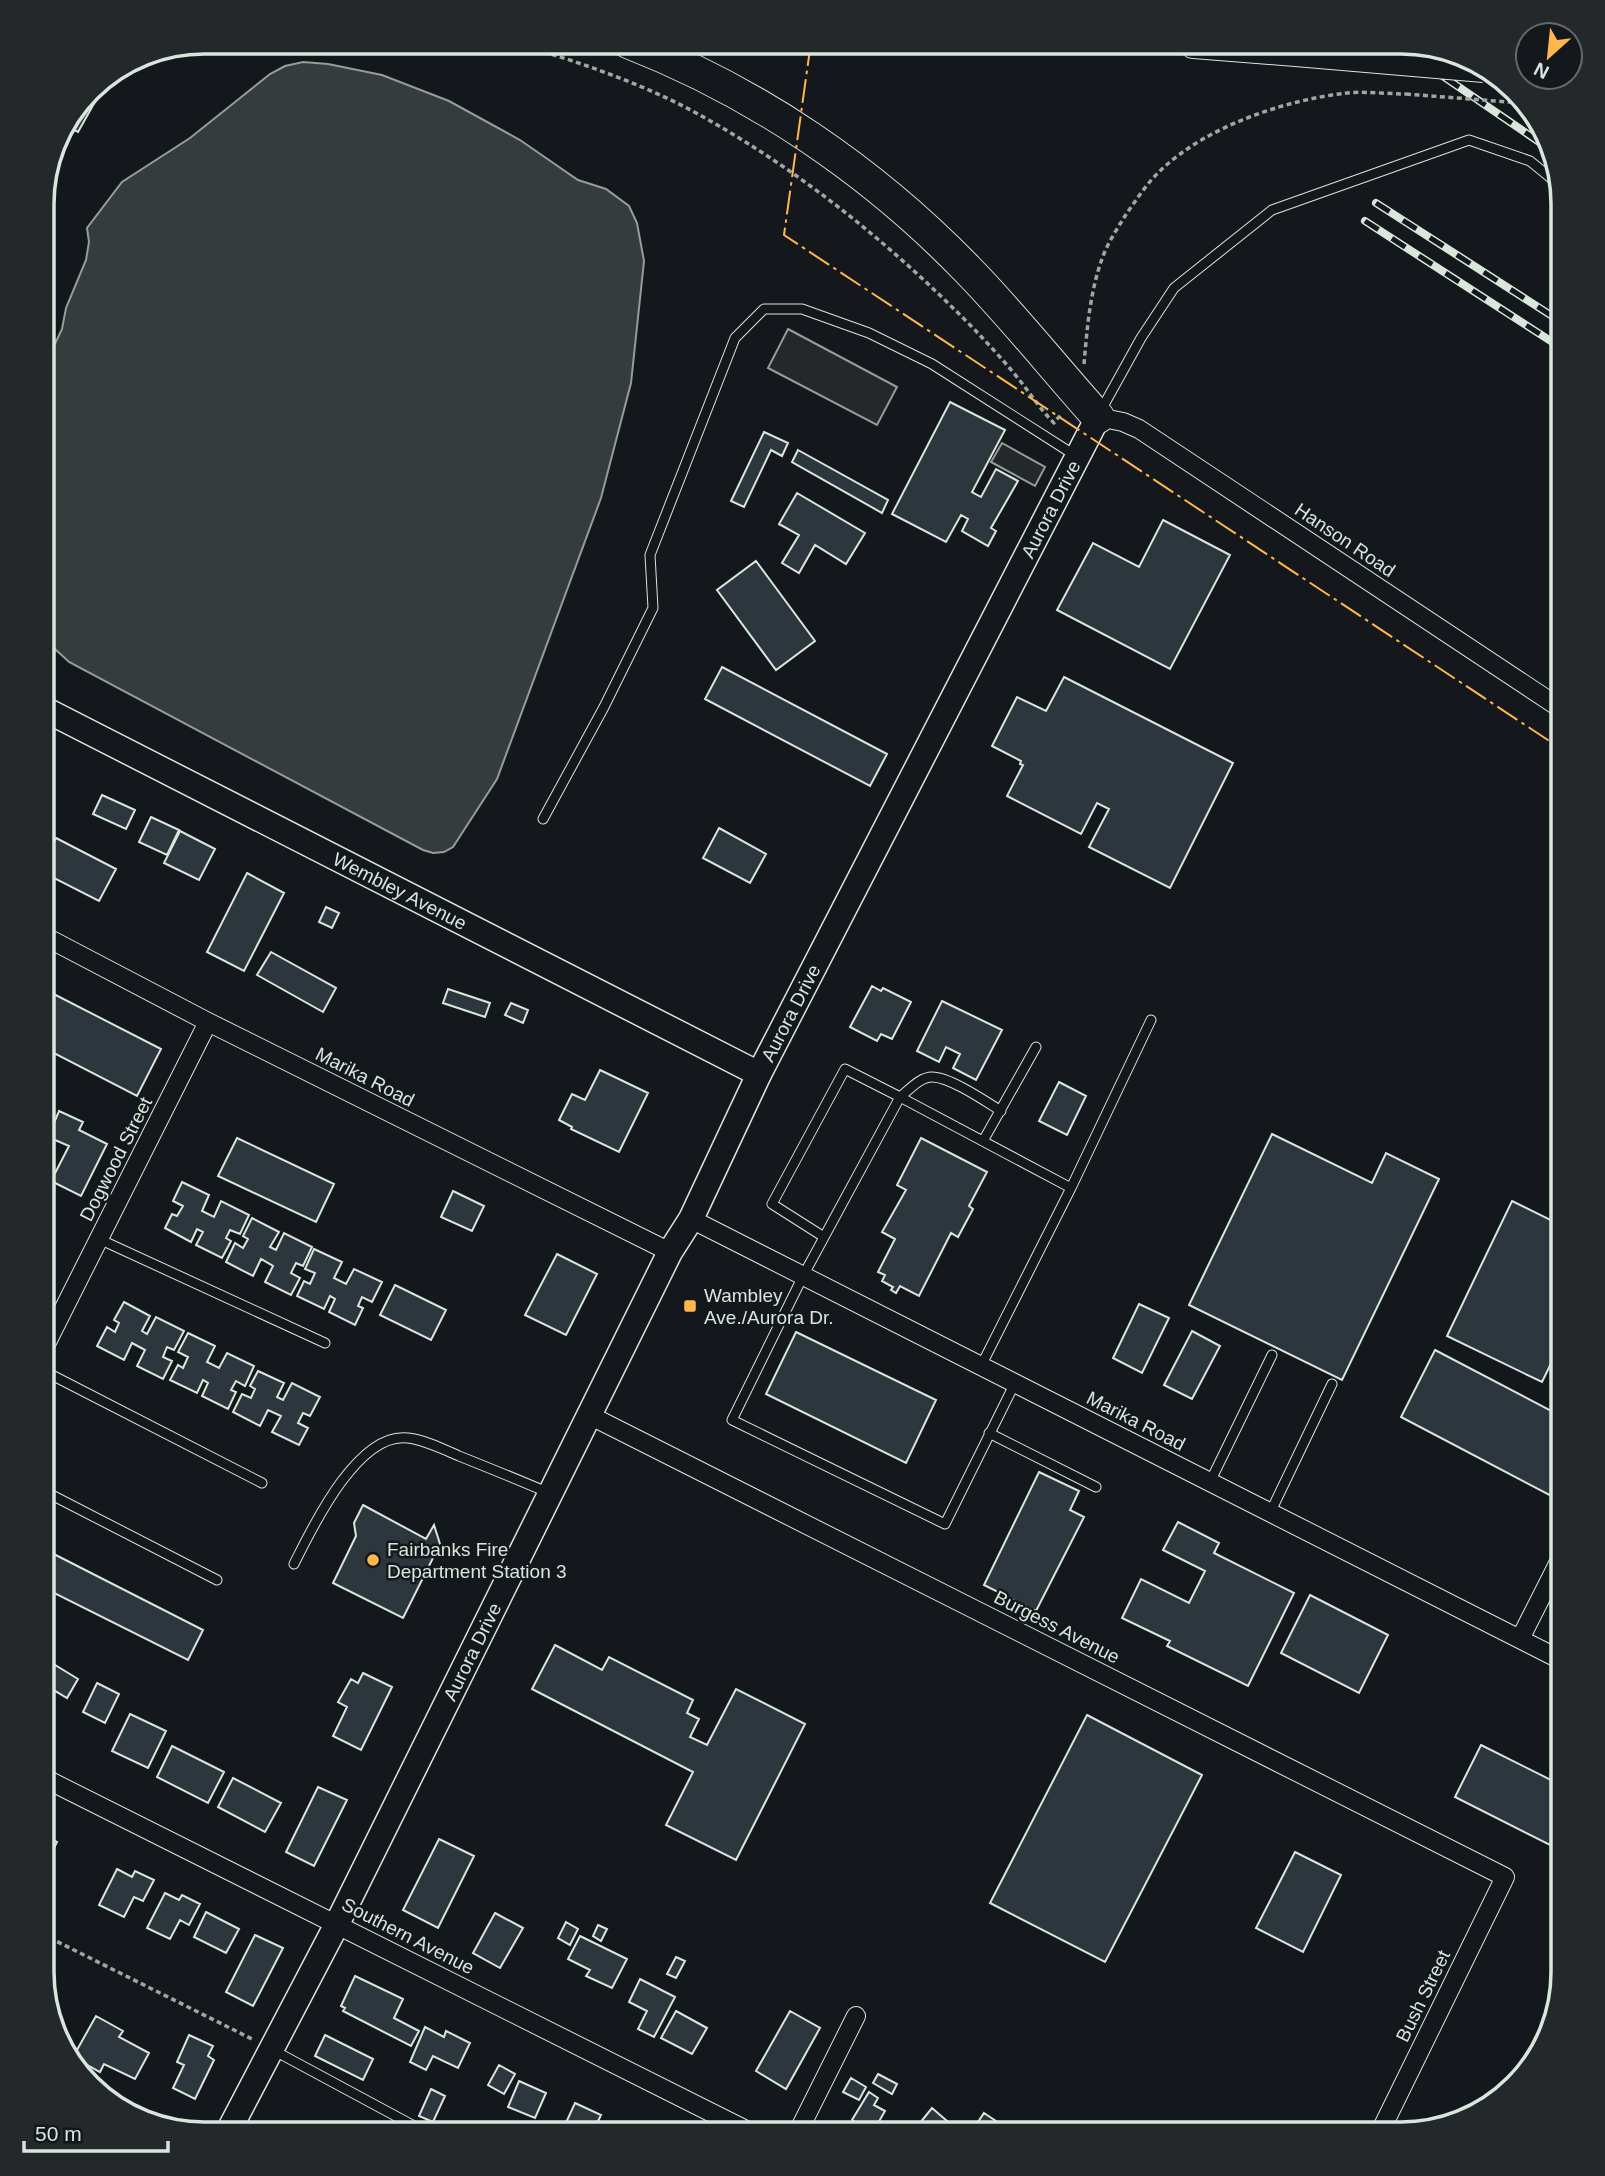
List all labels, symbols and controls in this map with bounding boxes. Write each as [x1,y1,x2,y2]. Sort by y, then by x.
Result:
north arrow [1514,21,1584,91]
text: N [1531,58,1552,83]
street label: Aurora Drive [1017,457,1084,561]
street label: Hanson Road [1291,499,1399,581]
street label: Wembley Avenue [330,848,470,934]
street label: Aurora Drive [757,961,824,1065]
street label: Marika Road [312,1043,418,1111]
street label: Dogwood Street [76,1093,157,1224]
place label: Wambley Ave./Aurora Dr. [704,1285,834,1328]
marker: Wambley Ave./Aurora Dr. [682,1298,698,1314]
street label: Marika Road [1083,1387,1189,1455]
place label: Fairbanks Fire Department Station 3 [387,1539,567,1582]
marker: Fairbanks Fire Department Station 3 [365,1552,381,1568]
street label: Burgess Avenue [991,1586,1123,1668]
street label: Aurora Drive [439,1599,505,1704]
street label: Southern Avenue [338,1894,478,1978]
street label: Bush Street [1392,1946,1455,2045]
scale bar [24,2110,168,2154]
text: 50 m [35,2122,82,2145]

